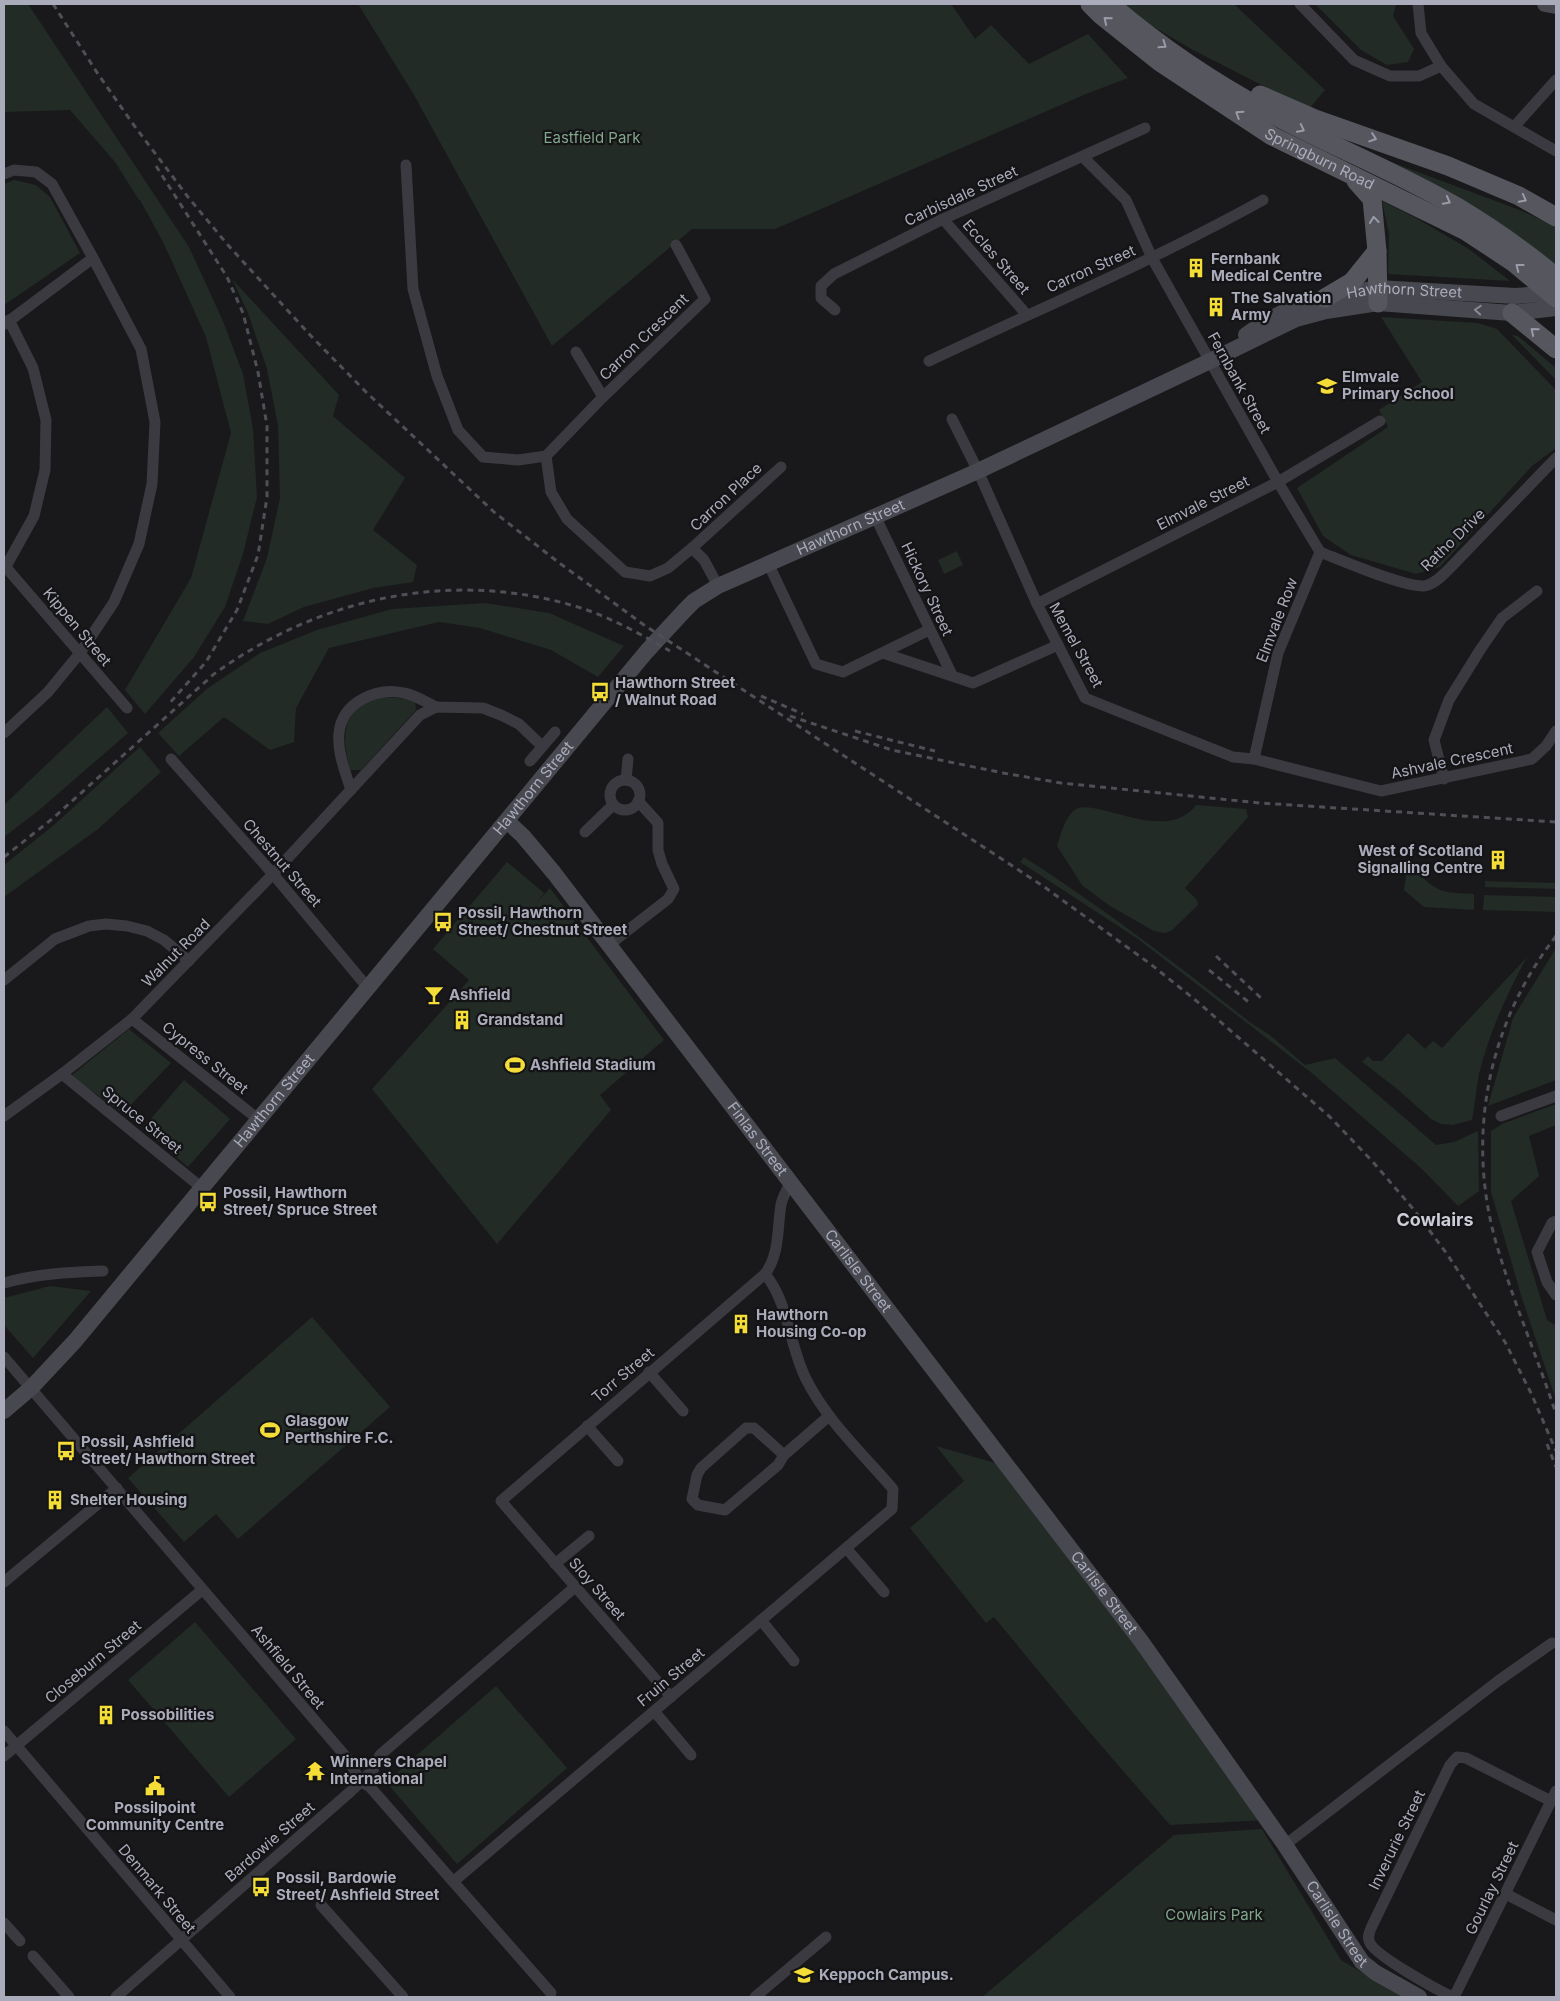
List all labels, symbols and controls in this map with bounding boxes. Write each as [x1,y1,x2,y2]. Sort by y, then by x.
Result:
one-way arrow [1103,16,1112,25]
one-way arrow [1157,39,1166,48]
one-way arrow [1235,111,1244,120]
one-way arrow [1296,123,1305,133]
street label: Springburn Road [1261,124,1378,194]
park label: Eastfield Park [544,128,641,147]
one-way arrow [1368,132,1376,142]
street label: Carbisdale Street [901,161,1020,230]
one-way arrow [1518,193,1527,203]
one-way arrow [1441,195,1450,205]
street label: Eccles Street [959,215,1034,298]
one-way arrow [1369,216,1380,224]
street label: Carron Street [1044,240,1138,297]
place label: Fernbank Medical Centre [1211,249,1322,285]
building icon: Fernbank Medical Centre [1185,257,1207,279]
one-way arrow [1516,265,1525,273]
street label: Hawthorn Street [1345,278,1463,303]
place label: The Salvation Army [1231,288,1331,324]
street label: Carron Crescent [595,289,692,384]
building icon: The Salvation Army [1205,296,1227,318]
one-way arrow [1474,305,1482,316]
one-way arrow [1531,328,1540,337]
street label: Fernbank Street [1204,329,1275,437]
place label: Elmvale Primary School [1342,367,1454,403]
school or university icon: Elmvale Primary School [1316,375,1338,397]
street label: Carron Place [686,458,766,535]
street label: Elmvale Street [1153,471,1252,534]
street label: Hawthorn Street [793,495,907,559]
street label: Ratho Drive [1416,504,1489,575]
street label: Hickory Street [897,539,957,639]
street label: Elmvale Row [1252,575,1301,665]
street label: Kippen Street [39,584,116,670]
street label: Memel Street [1045,599,1108,691]
place label: Hawthorn Street / Walnut Road [615,673,736,709]
bus stop icon: Hawthorn Street / Walnut Road [589,681,611,703]
street label: Hawthorn Street [489,737,577,839]
street label: Ashvale Crescent [1389,738,1515,783]
street label: Chestnut Street [239,815,326,911]
place label: West of Scotland Signalling Centre [1357,841,1483,877]
building icon: West of Scotland Signalling Centre [1487,849,1509,871]
place label: Possil, Hawthorn Street/ Chestnut Street [458,903,628,939]
bus stop icon: Possil, Hawthorn Street/ Chestnut Street [432,911,454,933]
street label: Walnut Road [137,914,214,991]
bar icon: Ashfield [423,984,445,1006]
place label: Ashfield [449,985,510,1004]
building icon: Grandstand [451,1009,473,1031]
place label: Grandstand [477,1010,563,1029]
street label: Cypress Street [158,1017,252,1098]
street label: Hawthorn Street [229,1050,318,1151]
sports icon: Ashfield Stadium [504,1054,526,1076]
place label: Ashfield Stadium [530,1055,656,1074]
street label: Spruce Street [99,1082,186,1158]
street label: Finlas Street [723,1098,792,1179]
place label: Possil, Hawthorn Street/ Spruce Street [223,1183,378,1219]
bus stop icon: Possil, Hawthorn Street/ Spruce Street [197,1191,219,1213]
district label: Cowlairs [1396,1209,1474,1230]
street label: Carlisle Street [821,1225,896,1316]
place label: Hawthorn Housing Co-op [756,1305,867,1341]
building icon: Hawthorn Housing Co-op [730,1313,752,1335]
street label: Torr Street [588,1343,658,1406]
place label: Glasgow Perthshire F.C. [285,1411,394,1447]
sports icon: Glasgow Perthshire F.C. [259,1419,281,1441]
place label: Possil, Ashfield Street/ Hawthorn Street [81,1432,256,1468]
bus stop icon: Possil, Ashfield Street/ Hawthorn Street [55,1440,77,1462]
building icon: Shelter Housing [44,1489,66,1511]
place label: Shelter Housing [70,1490,187,1509]
street label: Carlisle Street [1067,1547,1142,1638]
street label: Sloy Street [565,1553,630,1624]
street label: Closeburn Street [41,1616,145,1707]
street label: Ashfield Street [248,1621,329,1713]
street label: Fruin Street [633,1643,708,1710]
building icon: Possobilities [95,1704,117,1726]
place label: Possobilities [121,1705,214,1724]
place label: Winners Chapel International [330,1752,447,1788]
temple icon: Winners Chapel International [304,1760,326,1782]
public building icon: Possilpoint Community Centre [144,1775,166,1797]
street label: Inverurie Street [1364,1787,1429,1893]
street label: Bardowie Street [221,1797,319,1886]
place label: Possilpoint Community Centre [86,1798,224,1834]
street label: Gourlay Street [1461,1838,1522,1938]
street label: Denmark Street [115,1840,200,1937]
place label: Possil, Bardowie Street/ Ashfield Street [276,1868,440,1904]
bus stop icon: Possil, Bardowie Street/ Ashfield Street [250,1876,272,1898]
street label: Carlisle Street [1302,1877,1371,1972]
park label: Cowlairs Park [1165,1905,1264,1924]
school or university icon: Keppoch Campus. [793,1964,815,1986]
place label: Keppoch Campus. [819,1965,954,1984]

